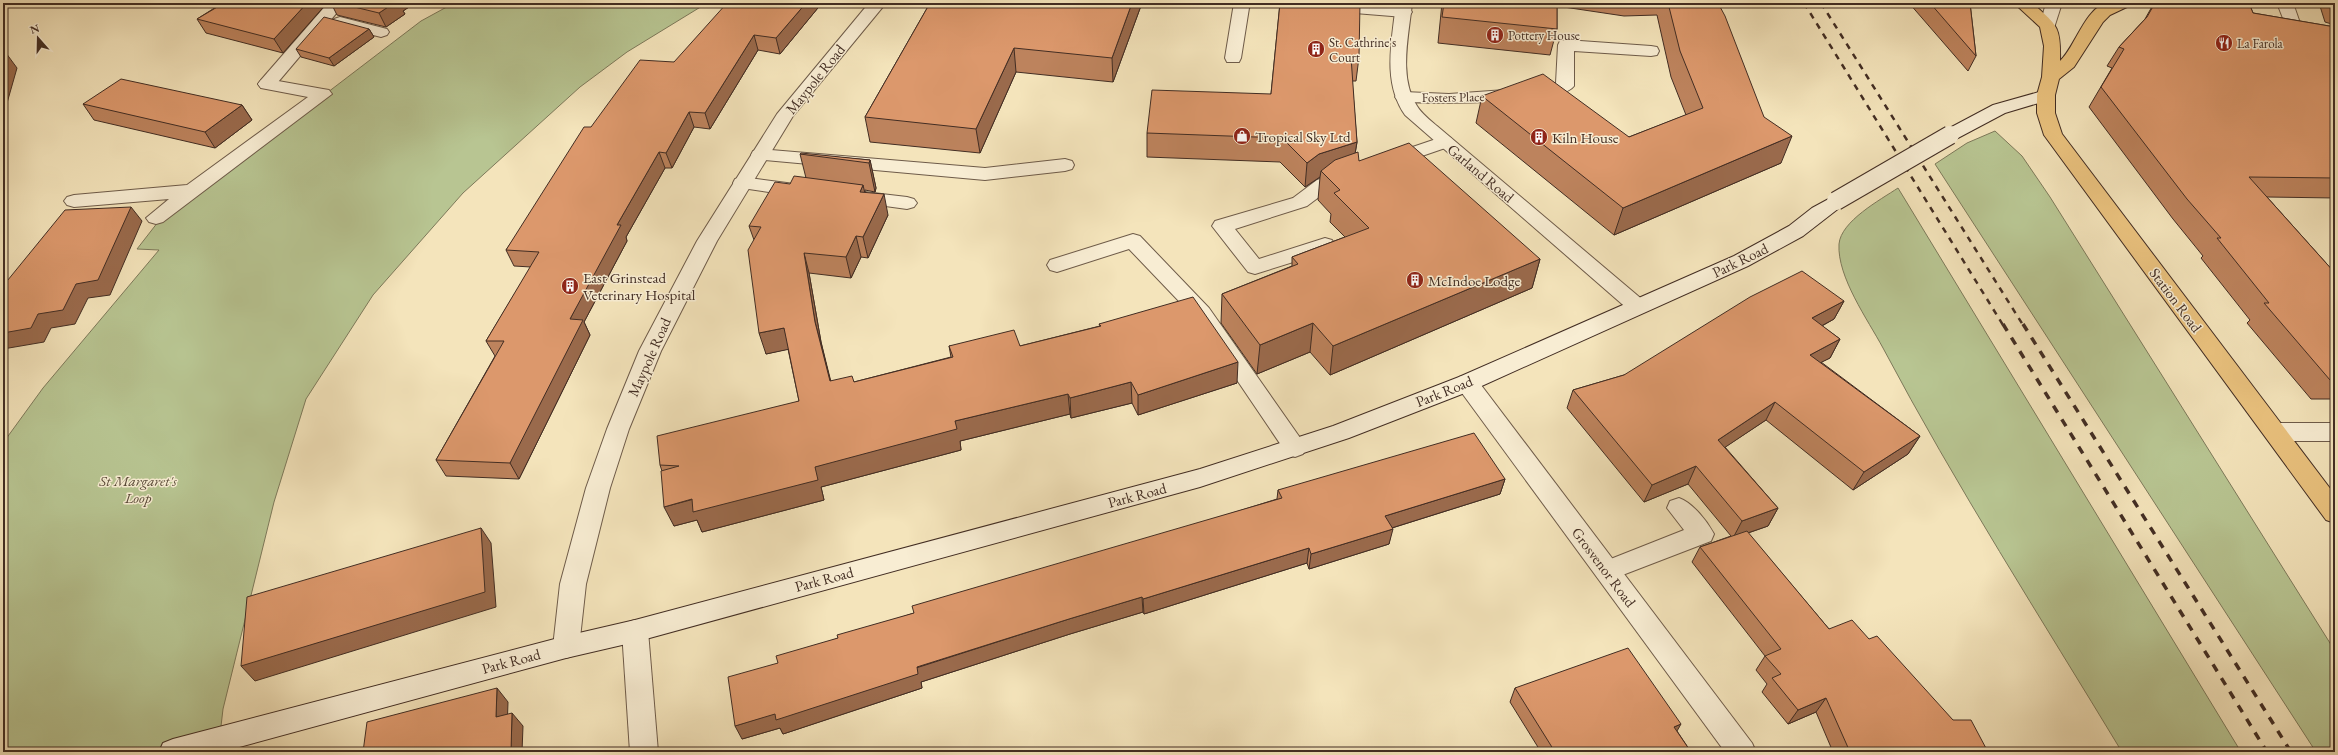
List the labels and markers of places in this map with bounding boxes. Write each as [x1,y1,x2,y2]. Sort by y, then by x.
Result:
building icon: Pottery House [1485,25,1505,45]
place label: Pottery House [1508,27,1580,44]
restaurant icon: La Farola [2214,33,2234,53]
place label: St. Cathrine's Court [1329,34,1396,66]
place label: La Farola [2237,35,2284,52]
building icon: St. Cathrine's Court [1306,39,1326,59]
shop icon: Tropical Sky Ltd [1232,126,1252,146]
place label: Tropical Sky Ltd [1255,127,1351,146]
building icon: Kiln House [1529,127,1549,147]
place label: Kiln House [1552,128,1619,147]
place label: East Grinstead Veterinary Hospital [583,268,696,304]
building icon: McIndoe Lodge [1405,270,1425,290]
place label: McIndoe Lodge [1428,271,1521,290]
building icon: East Grinstead Veterinary Hospital [560,276,580,296]

